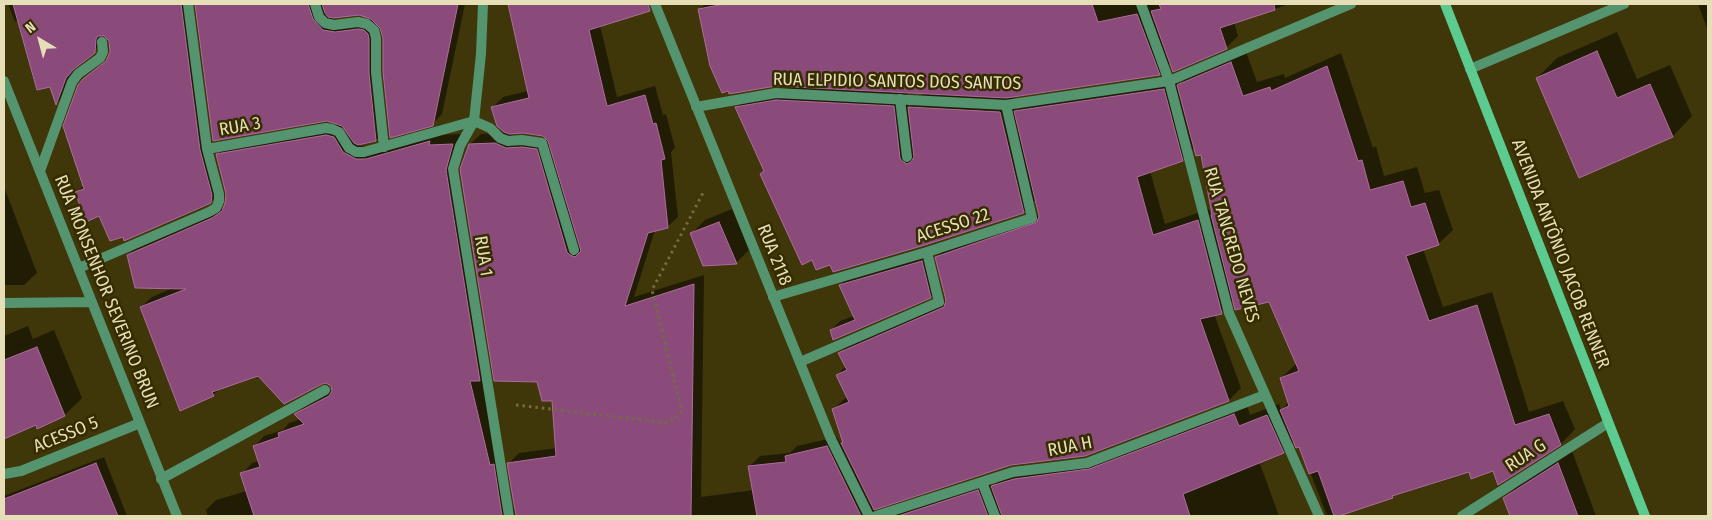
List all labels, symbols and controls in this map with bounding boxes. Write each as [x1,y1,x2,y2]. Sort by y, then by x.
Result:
north arrow [15,15,65,65]
text: N [22,18,39,37]
street label: RUA ELPIDIO SANTOS DOS SANTOS [773,69,1021,95]
street label: RUA 3 [217,113,263,141]
street label: AVENIDA ANTÔNIO JACOB RENNER [1506,136,1614,372]
street label: RUA TANCREDO NEVES [1198,165,1264,325]
street label: RUA MONSENHOR SEVERINO BRUN [49,172,163,412]
street label: ACESSO 22 [914,204,992,248]
street label: RUA 2118 [752,221,796,289]
street label: RUA 1 [469,234,497,278]
street label: ACESSO 5 [30,412,102,458]
street label: RUA H [1046,432,1094,462]
street label: RUA G [1502,435,1550,477]

